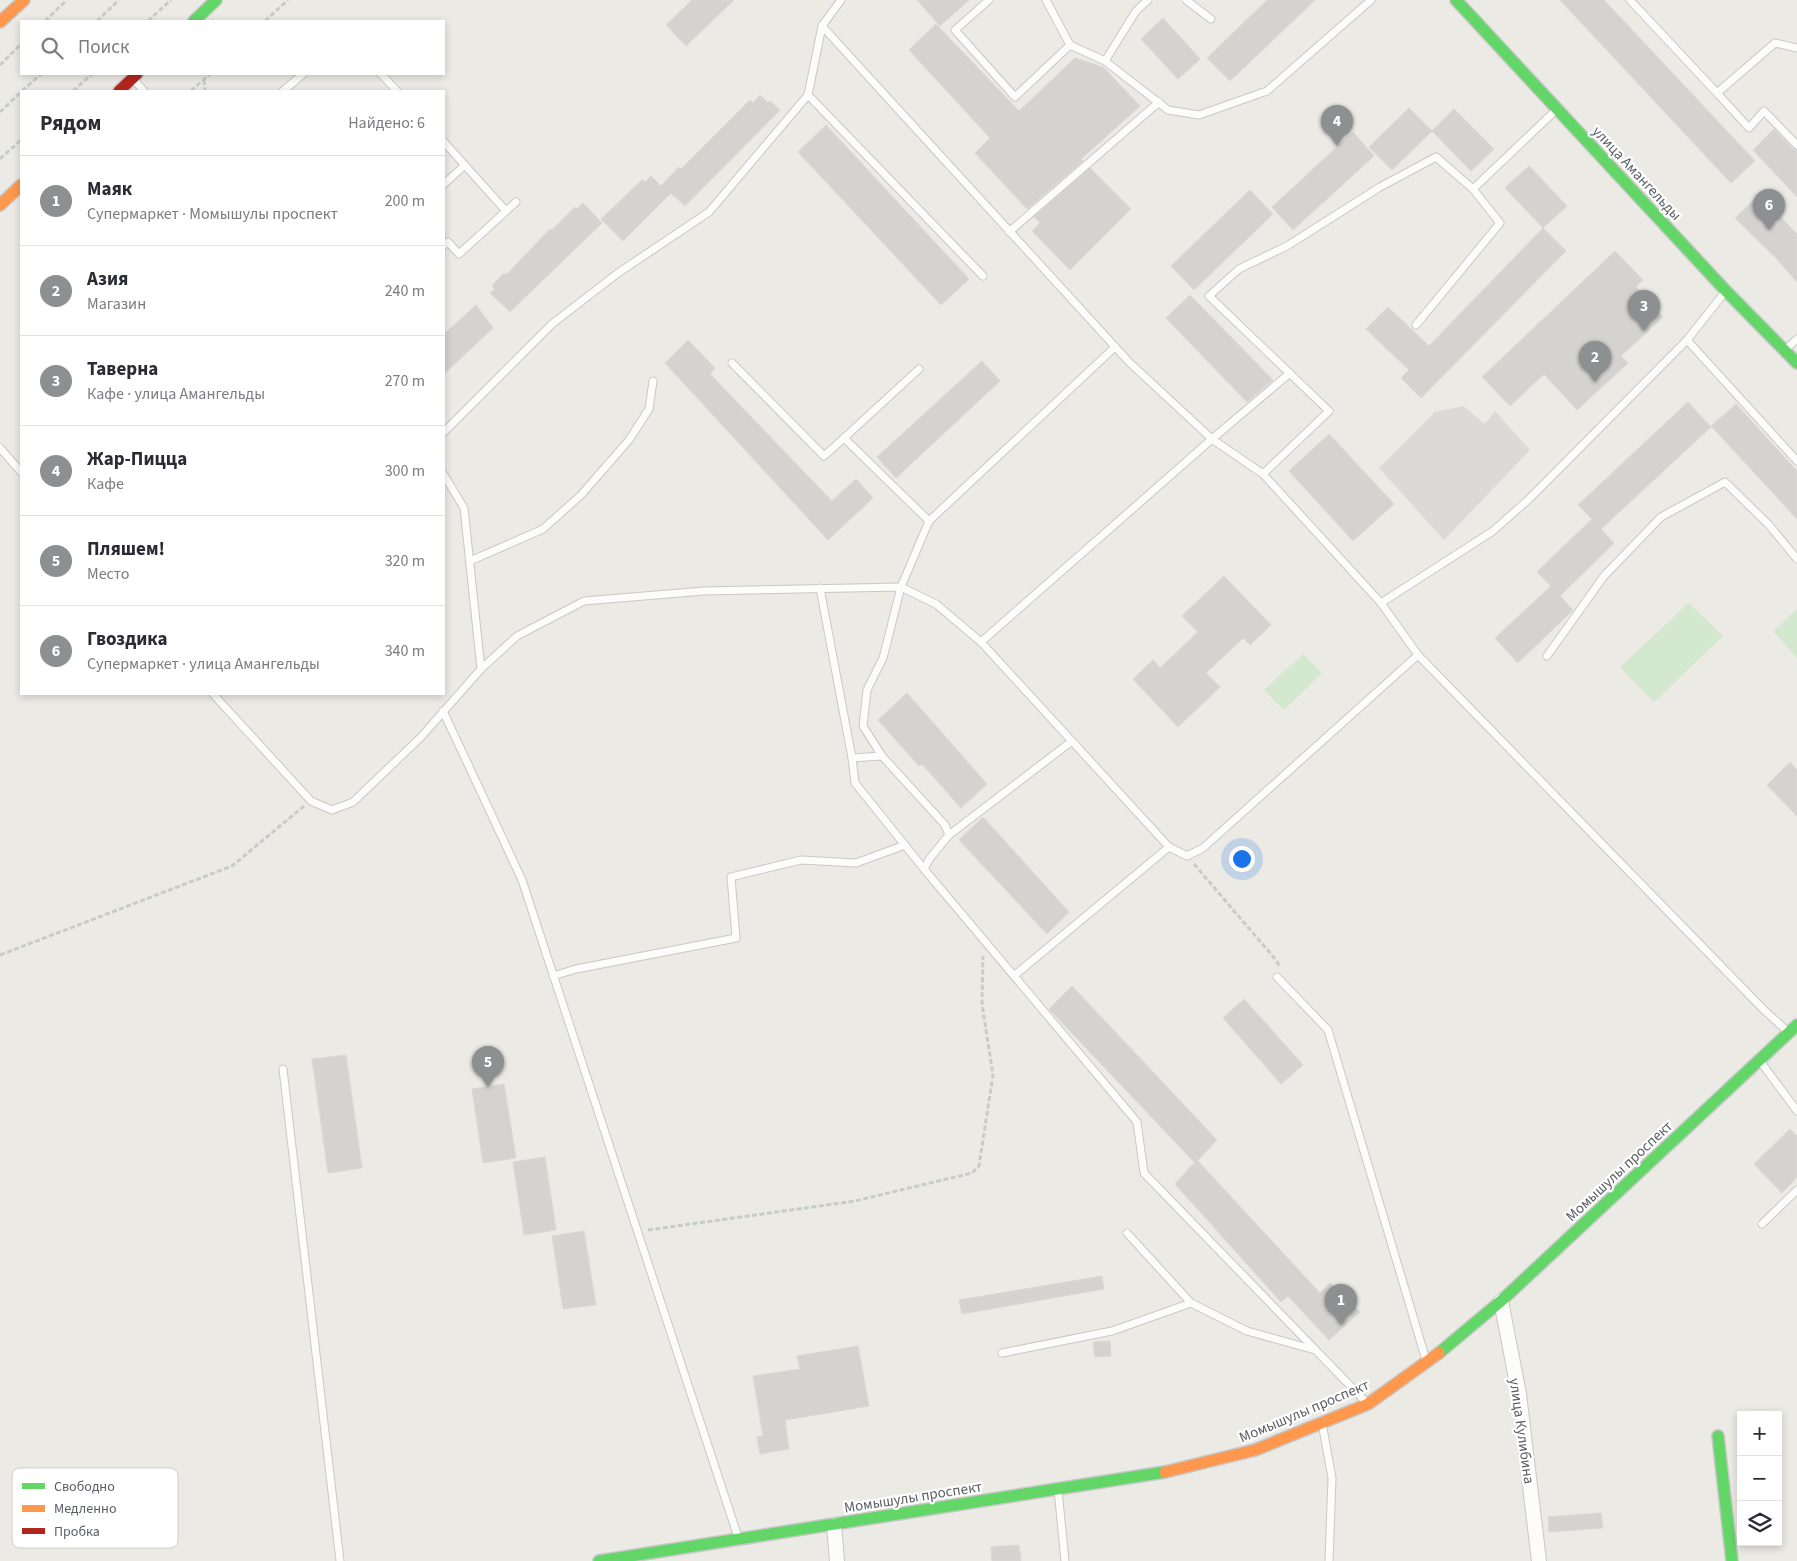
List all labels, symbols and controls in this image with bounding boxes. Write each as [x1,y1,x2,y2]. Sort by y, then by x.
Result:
search box [20,20,445,75]
icon: search [38,34,66,62]
text: Поиск [78,34,129,61]
pin: 4 [1321,105,1353,146]
text: Рядом [40,108,101,138]
text: Найдено: 6 [348,112,425,134]
street label: улица Амангельды [1587,121,1686,225]
text: Маяк [87,176,132,203]
pin: 6 [1753,189,1785,230]
text: 1 [52,190,60,212]
text: 200 m [385,190,425,212]
text: Супермаркет · Момышулы проспект [87,203,338,225]
text: Азия [87,266,128,293]
text: 2 [52,280,60,302]
text: 240 m [385,280,425,302]
pin: 3 [1628,290,1660,331]
text: Магазин [87,293,146,315]
pin: 2 [1579,341,1611,382]
text: Таверна [87,356,158,383]
text: 3 [52,370,60,392]
text: 270 m [385,370,425,392]
text: Кафе · улица Амангельды [87,383,265,405]
text: Жар-Пицца [87,446,187,473]
text: 4 [52,460,60,482]
text: 300 m [385,460,425,482]
text: Кафе [87,473,124,495]
text: Пляшем! [87,536,165,563]
text: 5 [52,550,60,572]
text: 320 m [385,550,425,572]
text: Место [87,563,130,585]
text: Гвоздика [87,626,168,653]
text: 6 [52,640,60,662]
text: 340 m [385,640,425,662]
text: Супермаркет · улица Амангельды [87,653,320,675]
your location [1229,846,1255,872]
pin: 5 [472,1046,504,1087]
street label: Момышулы проспект [1561,1116,1677,1227]
pin: 1 [1325,1284,1357,1325]
street label: Момышулы проспект [1236,1375,1372,1448]
street label: улица Кулибина [1504,1377,1539,1485]
map controls [1737,1411,1782,1546]
button: + [1737,1411,1782,1456]
button: − [1737,1456,1782,1501]
legend [12,1468,178,1548]
street label: Момышулы проспект [843,1476,984,1519]
text: Свободно [54,1477,115,1497]
text: Медленно [54,1499,117,1519]
button: layers [1737,1501,1782,1546]
text: Пробка [54,1522,100,1542]

